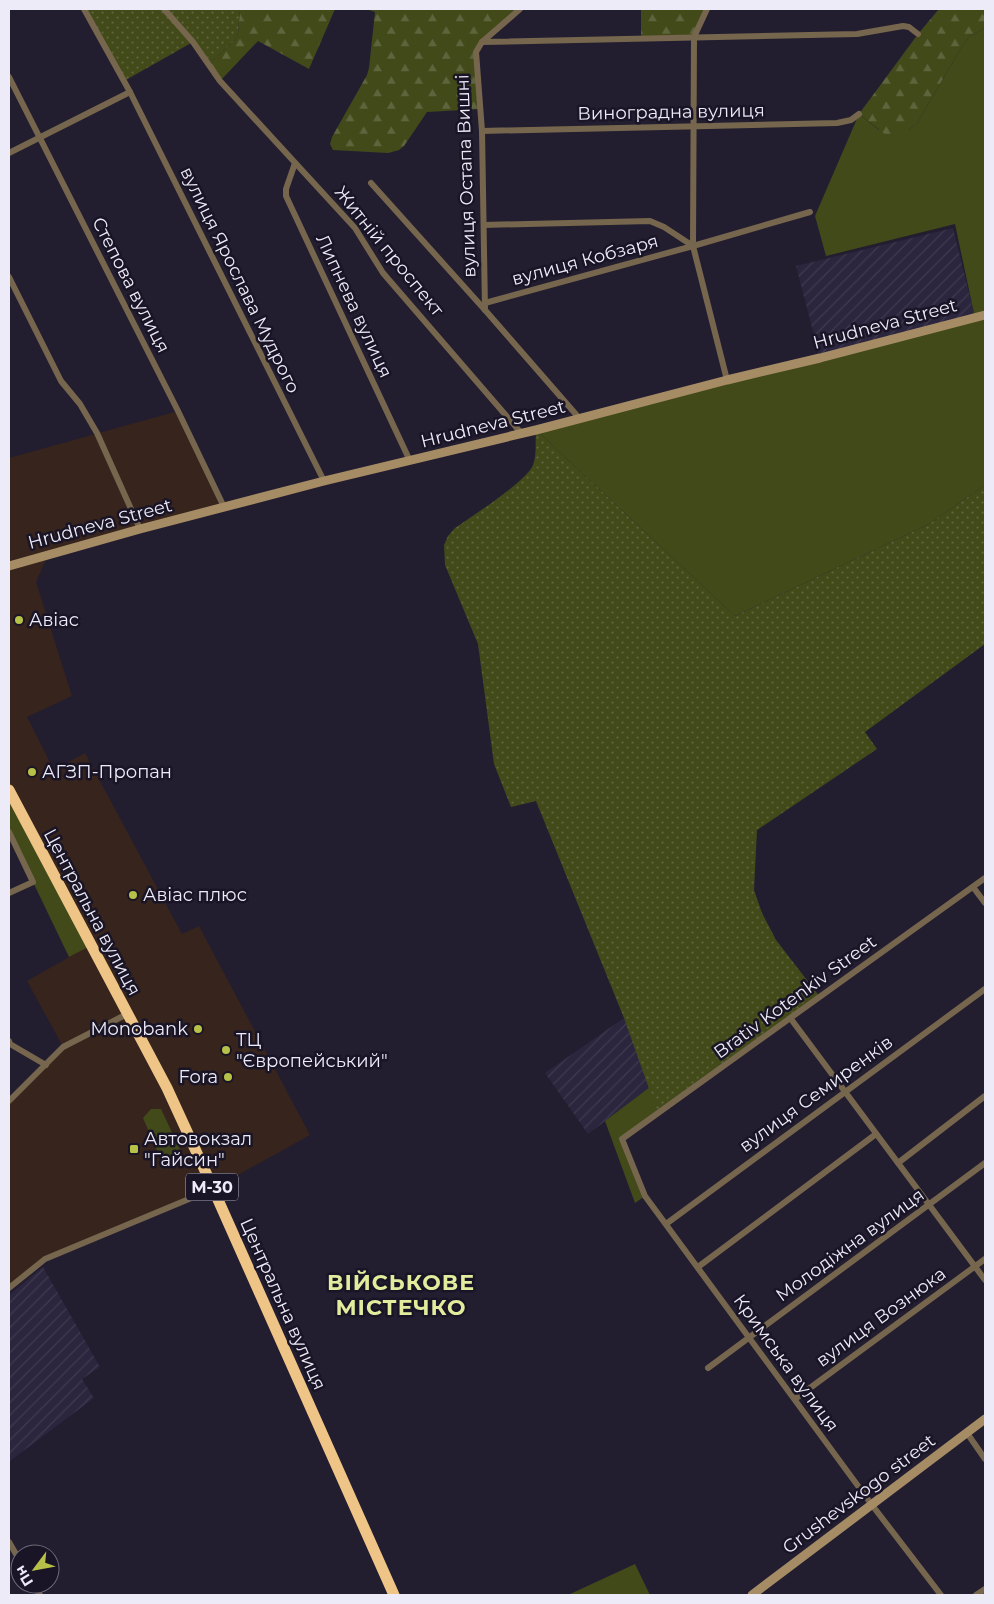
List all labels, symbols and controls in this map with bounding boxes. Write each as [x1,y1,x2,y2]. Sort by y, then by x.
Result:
street label: вулиця Остапа Вишні [451,74,481,278]
street label: Виноградна вулиця [577,99,765,125]
street label: вулиця Ярослава Мудрого [176,163,304,397]
street label: Житній проспект [330,181,449,321]
street label: Степова вулиця [87,214,175,356]
street label: вулиця Кобзаря [509,230,661,290]
street label: Липнева вулиця [311,231,397,381]
street label: Hrudneva Street [811,294,959,354]
street label: Hrudneva Street [418,395,568,453]
street label: Hrudneva Street [26,494,174,554]
place label: Авіас [29,609,79,631]
marker: Авіас [13,614,25,626]
place label: АГЗП-Пропан [42,761,172,783]
marker: АГЗП-Пропан [26,766,38,778]
street label: Центральна вулиця [39,825,145,999]
place label: Авіас плюс [143,884,247,906]
marker: Авіас плюс [127,889,139,901]
street label: Brativ Kotenkiv Street [709,931,881,1063]
place label: Monobank [90,1018,188,1040]
marker: Monobank [192,1023,204,1035]
place label: ТЦ "Європейський" [236,1029,388,1072]
street label: вулиця Семиренків [735,1031,897,1157]
marker: ТЦ "Європейський" [220,1044,232,1056]
place label: Fora [179,1066,218,1088]
marker: Fora [222,1071,234,1083]
place label: Автовокзал "Гайсин" [144,1128,252,1171]
marker: Автовокзал "Гайсин" [128,1143,140,1155]
road number: М-30 [186,1174,238,1200]
street label: Молодіжна вулиця [772,1184,928,1306]
street label: Центральна вулиця [235,1215,331,1393]
street label: вулиця Вознюка [812,1262,950,1372]
district label: ВІЙСЬКОВЕ МІСТЕЧКО [327,1269,475,1321]
street label: Кримська вулиця [729,1290,843,1436]
street label: Grushevskogo street [778,1429,940,1559]
north arrow [10,1544,60,1594]
text: Пн [11,1562,37,1590]

